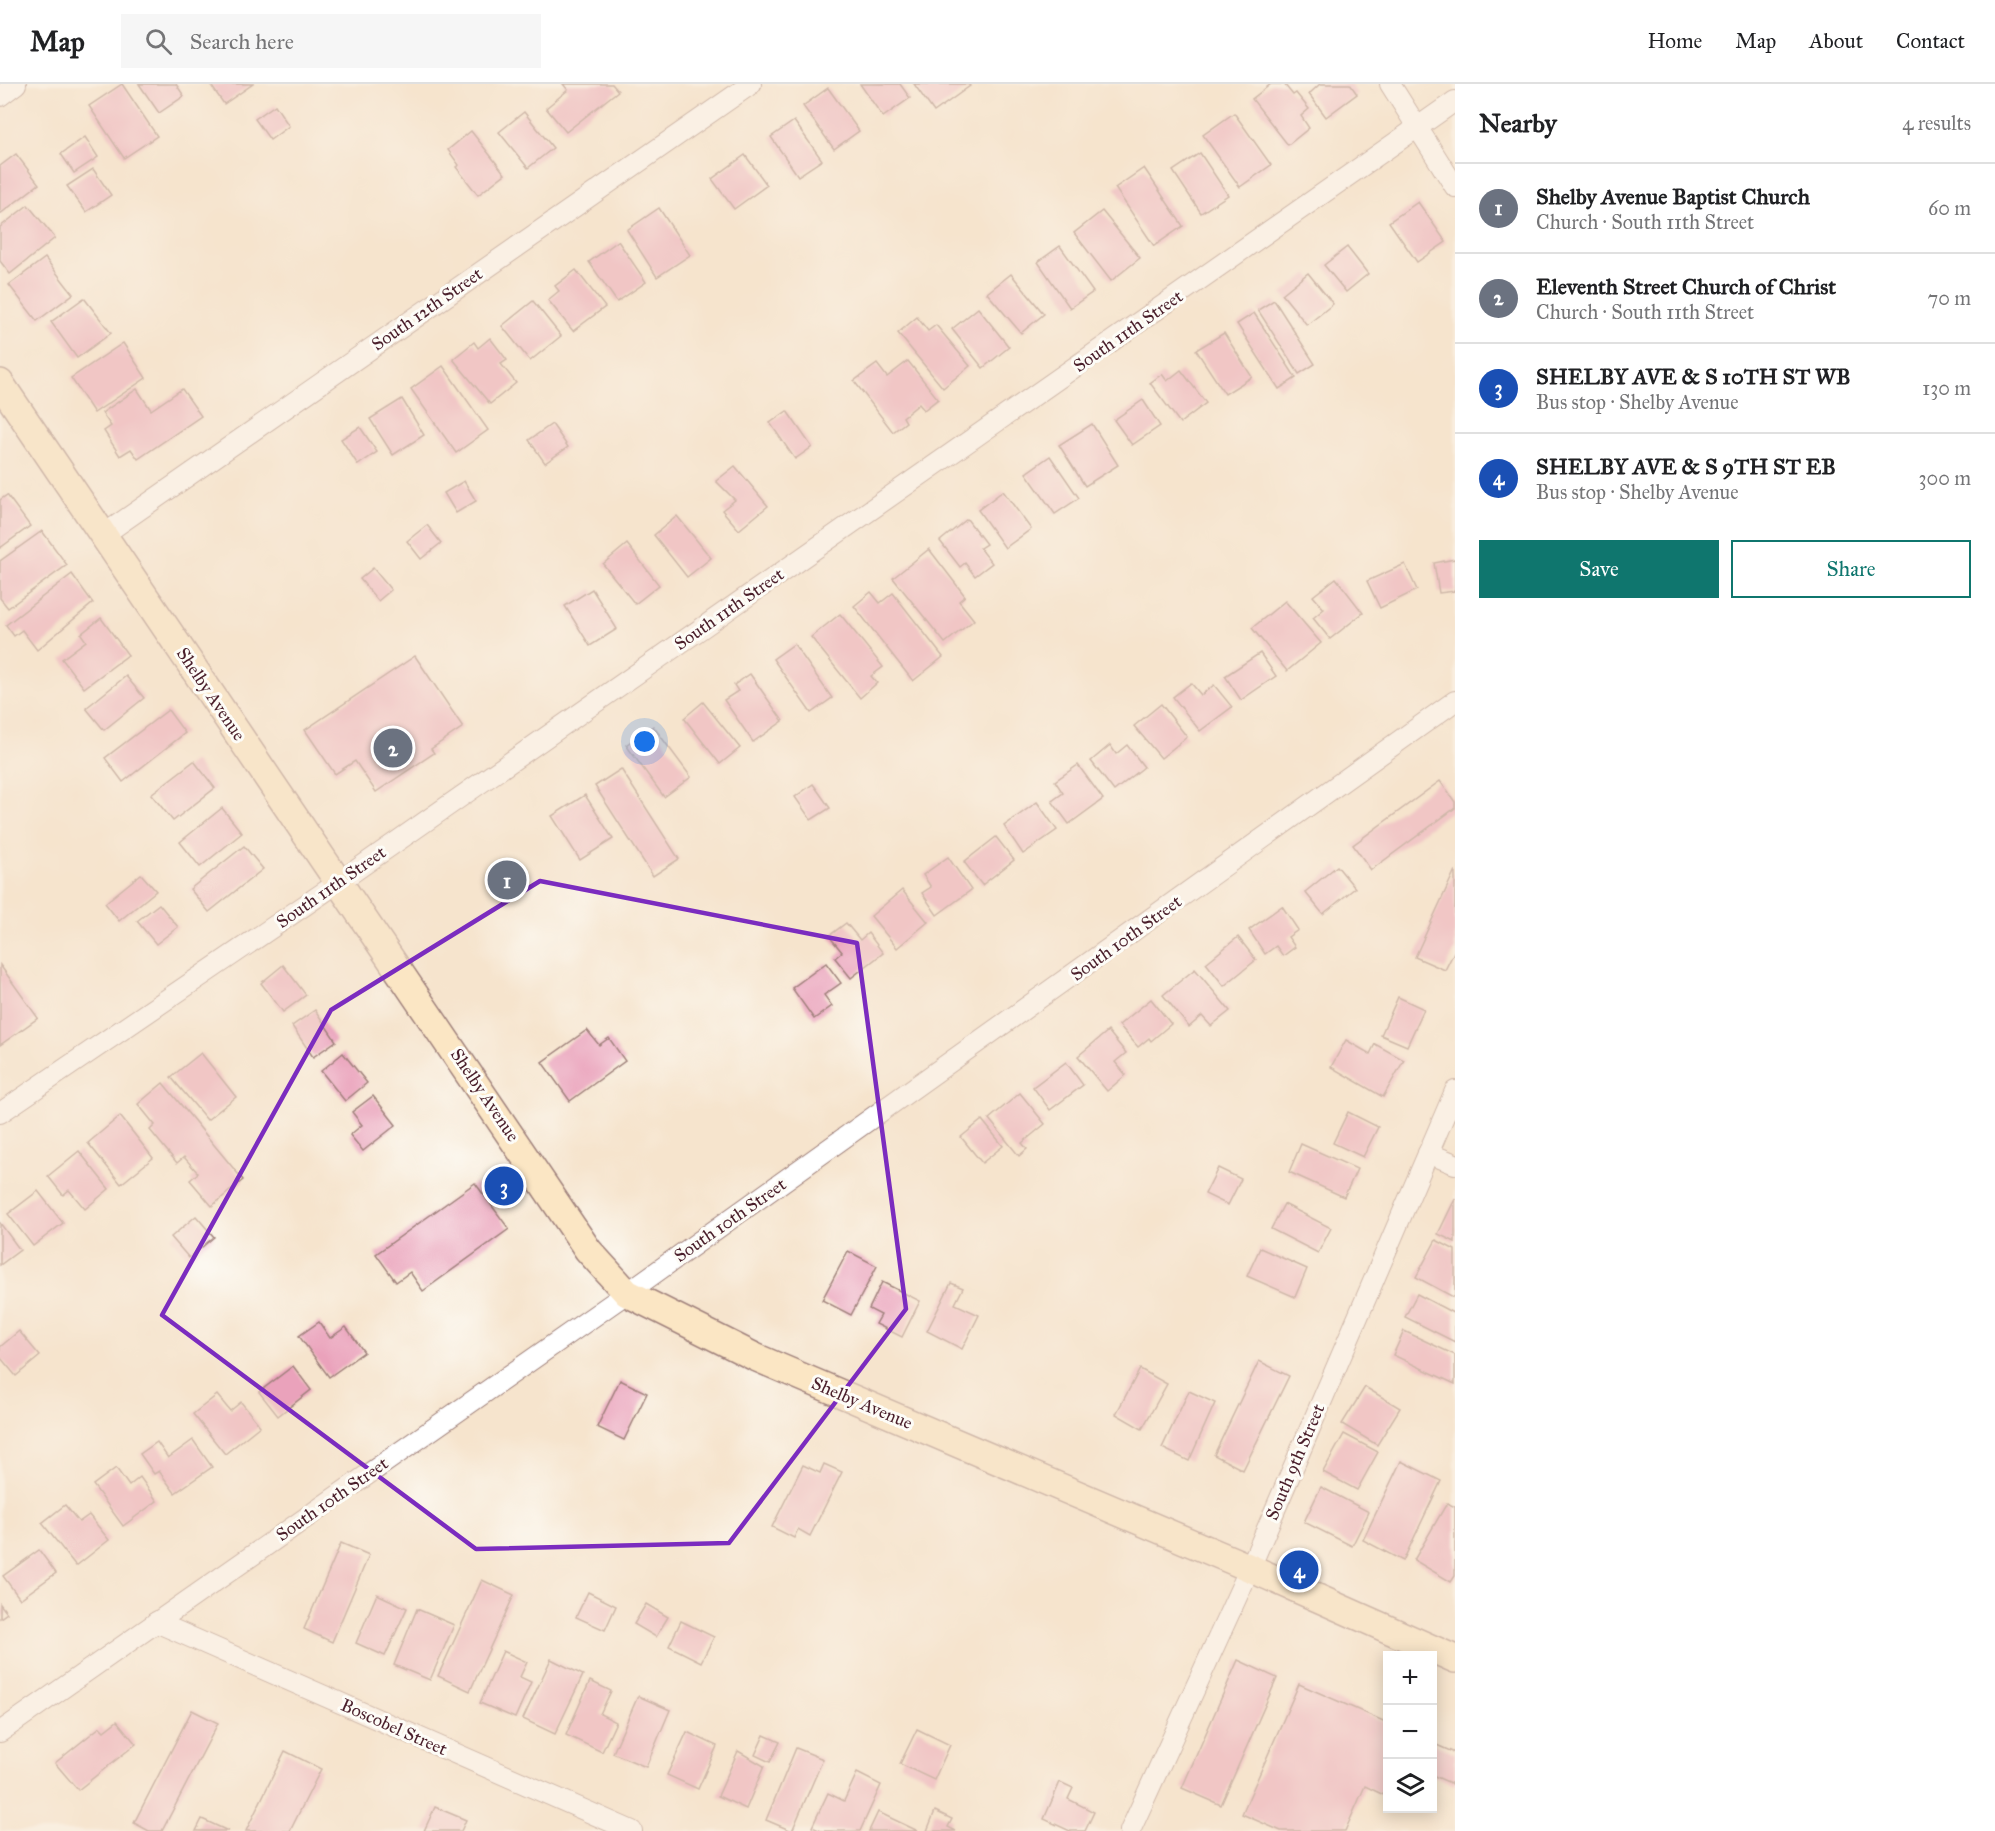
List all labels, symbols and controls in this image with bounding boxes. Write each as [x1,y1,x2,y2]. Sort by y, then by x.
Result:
search box [121,14,541,68]
text: Map [30,24,85,59]
icon: search [142,25,175,58]
text: Search here [190,28,294,55]
text: Home [1647,28,1702,54]
text: Map [1735,28,1776,54]
text: About [1809,28,1863,54]
text: Contact [1896,28,1965,54]
text: Nearby [1479,107,1557,139]
text: 4 results [1902,111,1971,135]
text: Shelby Avenue Baptist Church [1536,183,1810,210]
text: 1 [1495,196,1502,220]
text: 60 m [1928,196,1971,220]
text: Church · South 11th Street [1536,210,1754,234]
street label: South 12th Street [367,262,487,355]
text: Eleventh Street Church of Christ [1536,273,1836,300]
street label: South 11th Street [1069,285,1187,377]
text: 2 [1494,286,1503,310]
text: 70 m [1928,286,1971,310]
text: Church · South 11th Street [1536,300,1754,324]
text: SHELBY AVE & S 10TH ST WB [1536,363,1851,390]
text: 3 [1495,376,1503,400]
text: 130 m [1922,376,1971,400]
text: Bus stop · Shelby Avenue [1536,390,1739,414]
text: SHELBY AVE & S 9TH ST EB [1536,453,1836,480]
text: 4 [1493,466,1504,490]
text: 300 m [1919,466,1971,490]
text: Bus stop · Shelby Avenue [1536,480,1739,504]
button: Save [1479,540,1719,598]
button: Share [1731,540,1971,598]
street label: South 11th Street [670,563,788,655]
street label: Shelby Avenue [172,643,250,745]
pin: 2 [374,726,412,770]
your location [630,727,659,756]
street label: South 11th Street [272,841,390,933]
pin: 1 [488,858,526,902]
street label: South 10th Street [1066,890,1186,986]
street label: Shelby Avenue [446,1044,524,1146]
pin: 3 [484,1164,524,1208]
street label: South 10th Street [670,1173,791,1267]
street label: Shelby Avenue [808,1372,916,1434]
street label: South 9th Street [1261,1400,1330,1523]
street label: South 10th Street [272,1452,393,1546]
pin: 4 [1280,1548,1318,1592]
map controls [1383,1651,1437,1813]
button: + [1383,1651,1437,1705]
street label: Boscobel Street [337,1694,451,1761]
button: − [1383,1705,1437,1759]
button: layers [1383,1759,1437,1813]

